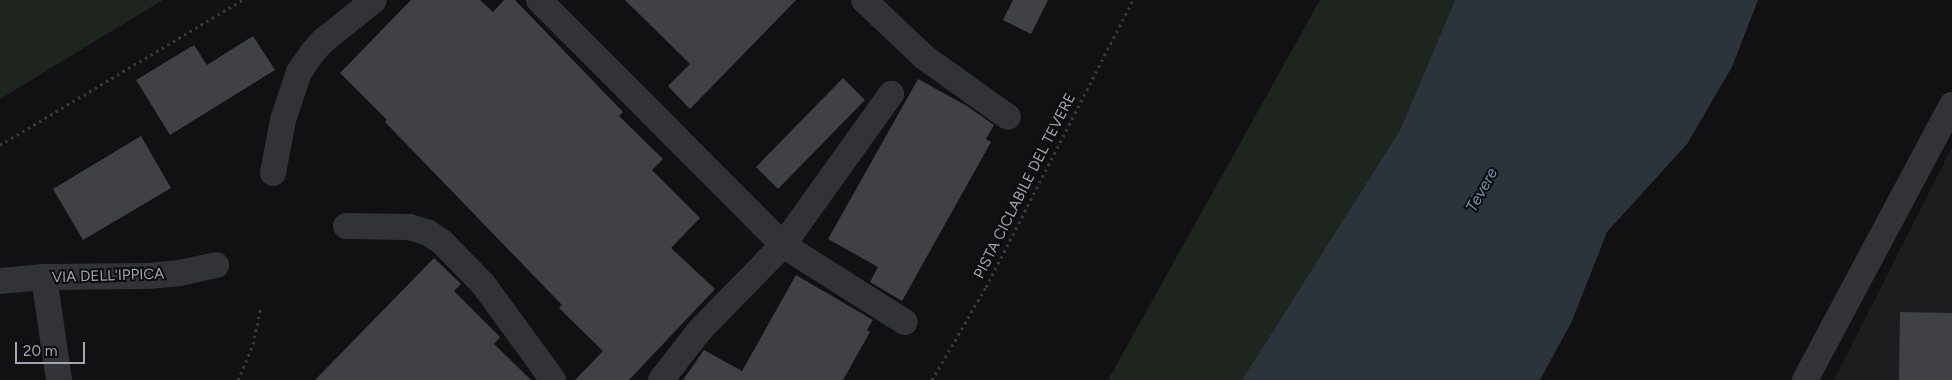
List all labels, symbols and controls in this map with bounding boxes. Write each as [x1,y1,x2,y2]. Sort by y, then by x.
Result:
street label: PISTA CICLABILE DEL TEVERE [970,90,1080,282]
water label: Tevere [1462,164,1502,216]
street label: VIA DELL'IPPICA [51,265,165,287]
scale bar [18,332,88,364]
text: 20 m [23,342,57,360]

